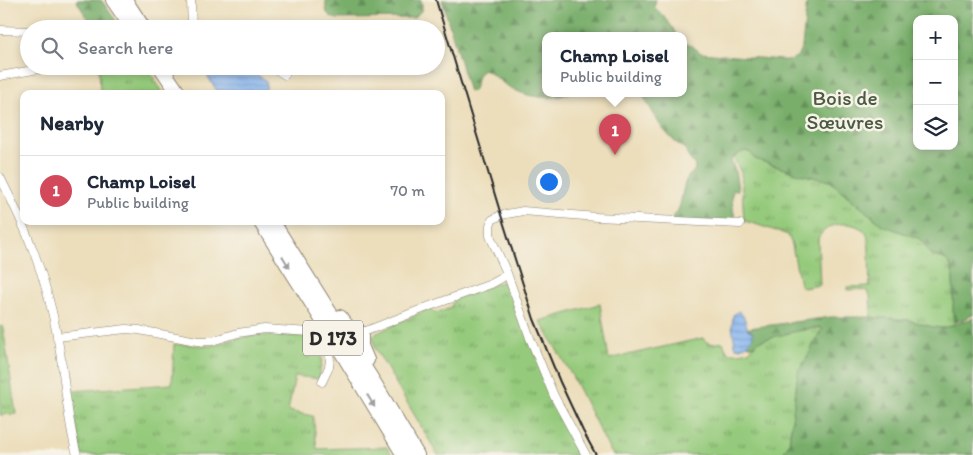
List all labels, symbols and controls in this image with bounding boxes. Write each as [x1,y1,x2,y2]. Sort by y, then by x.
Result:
map controls [913,15,958,150]
button: + [913,15,958,60]
search box [20,20,445,75]
popup [542,32,687,97]
icon: search [38,34,66,62]
text: Search here [78,36,173,59]
text: Champ Loisel [560,44,669,67]
button: − [913,60,958,105]
text: Public building [560,67,662,86]
park label: Bois de Sœuvres [807,85,883,134]
button: layers [913,105,958,150]
text: Nearby [40,110,104,135]
pin: 1 [599,114,631,155]
your location [536,169,562,195]
text: Champ Loisel [87,170,196,193]
text: 1 [52,181,60,200]
text: 70 m [390,181,425,200]
text: Public building [87,193,189,212]
one-way arrow [281,256,291,269]
road number: D 173 [303,320,363,356]
one-way arrow [367,394,376,407]

